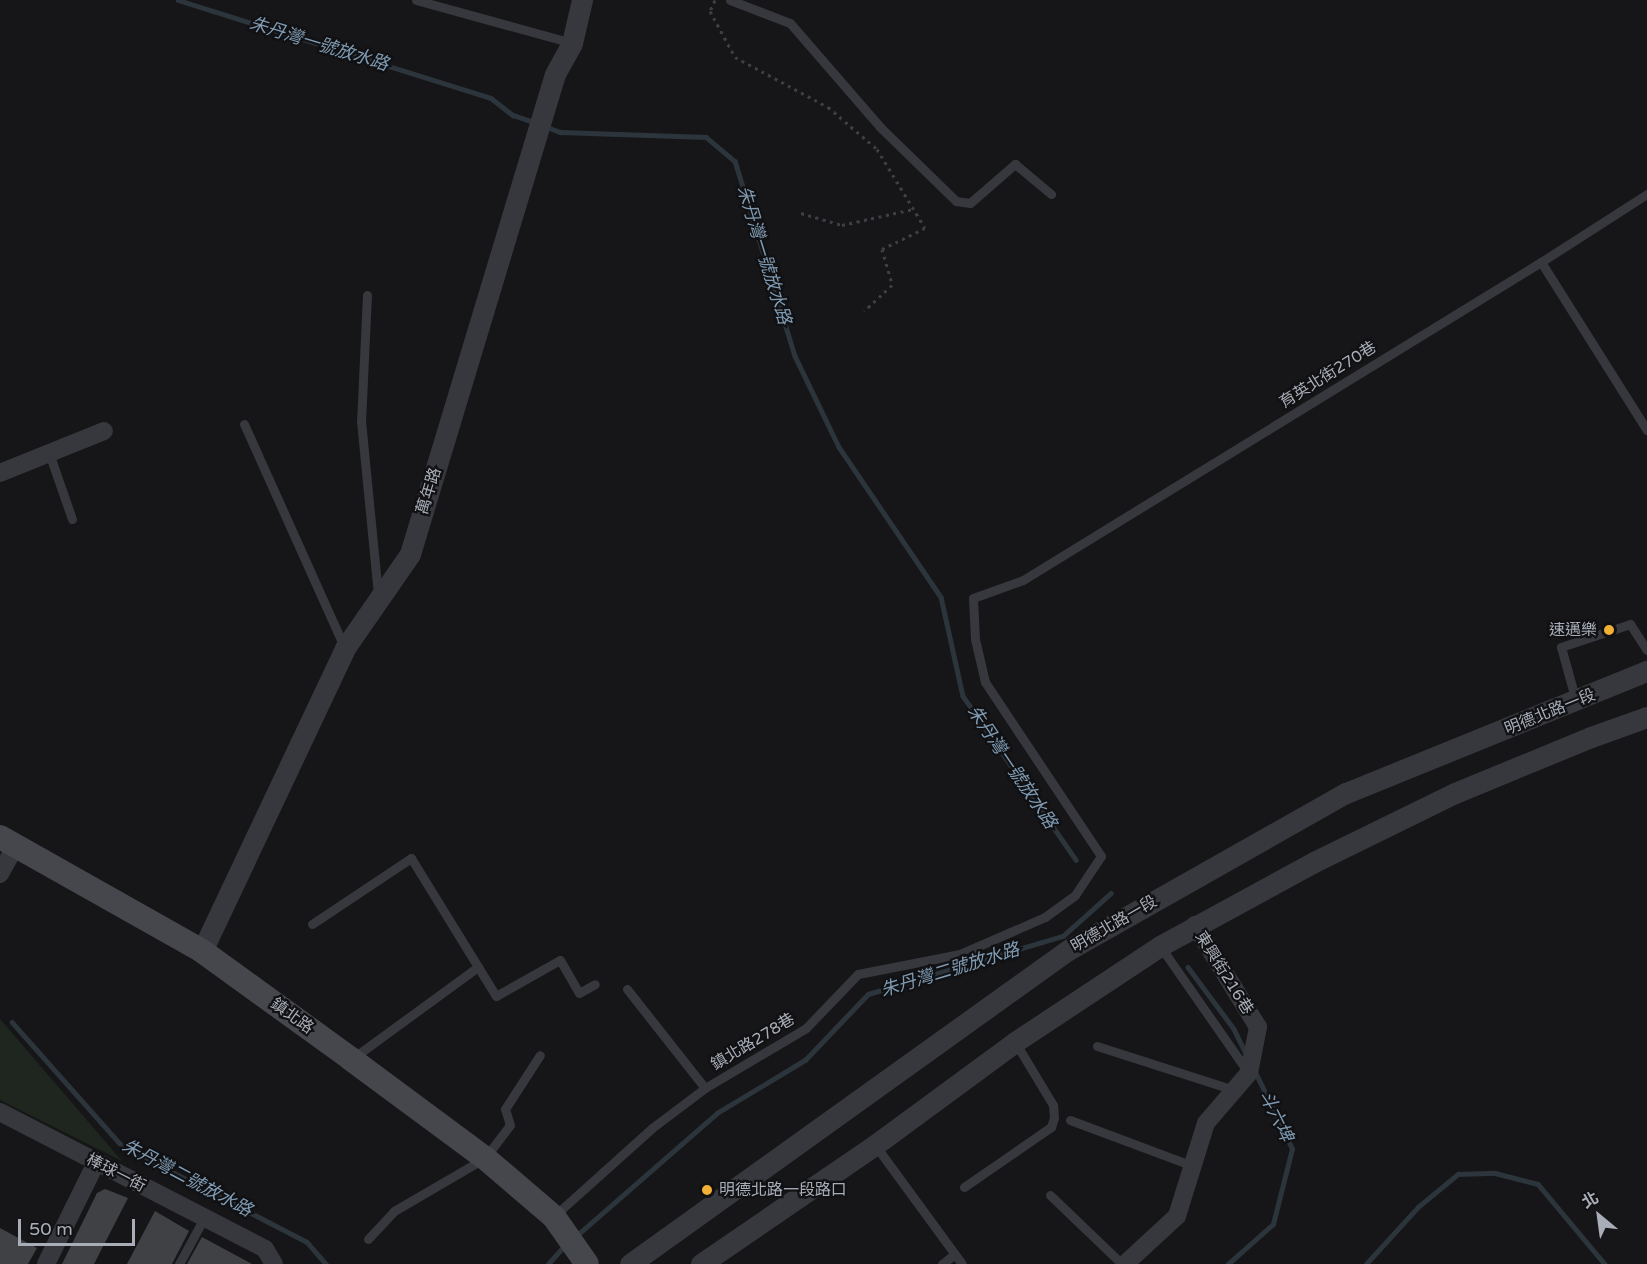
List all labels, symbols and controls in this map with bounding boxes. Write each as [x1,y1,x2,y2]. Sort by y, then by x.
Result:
water label: 朱丹灣一號放水路 [247,13,391,75]
water label: 朱丹灣一號放水路 [733,183,795,327]
street label: 育英北街270巷 [1276,338,1380,412]
street label: 萬年路 [413,465,445,517]
place label: 速邁樂 [1549,620,1597,640]
marker: 速邁樂 [1602,623,1616,637]
street label: 明德北路一段 [1502,685,1598,739]
water label: 朱丹灣一號放水路 [963,701,1061,833]
street label: 明德北路一段 [1068,892,1160,956]
street label: 東興街216巷 [1191,928,1257,1018]
water label: 朱丹灣二號放水路 [878,939,1022,1001]
street label: 鎮北路 [267,994,317,1038]
street label: 鎮北路278巷 [708,1010,798,1074]
water label: 斗六埤 [1254,1087,1298,1145]
water label: 朱丹灣二號放水路 [118,1135,256,1221]
street label: 棒球一街 [83,1150,149,1196]
place label: 明德北路一段路口 [719,1180,847,1200]
marker: 明德北路一段路口 [700,1183,714,1197]
north arrow [1569,1186,1629,1246]
text: 北 [1578,1188,1602,1213]
scale bar [21,1207,138,1245]
text: 50 m [29,1218,73,1240]

